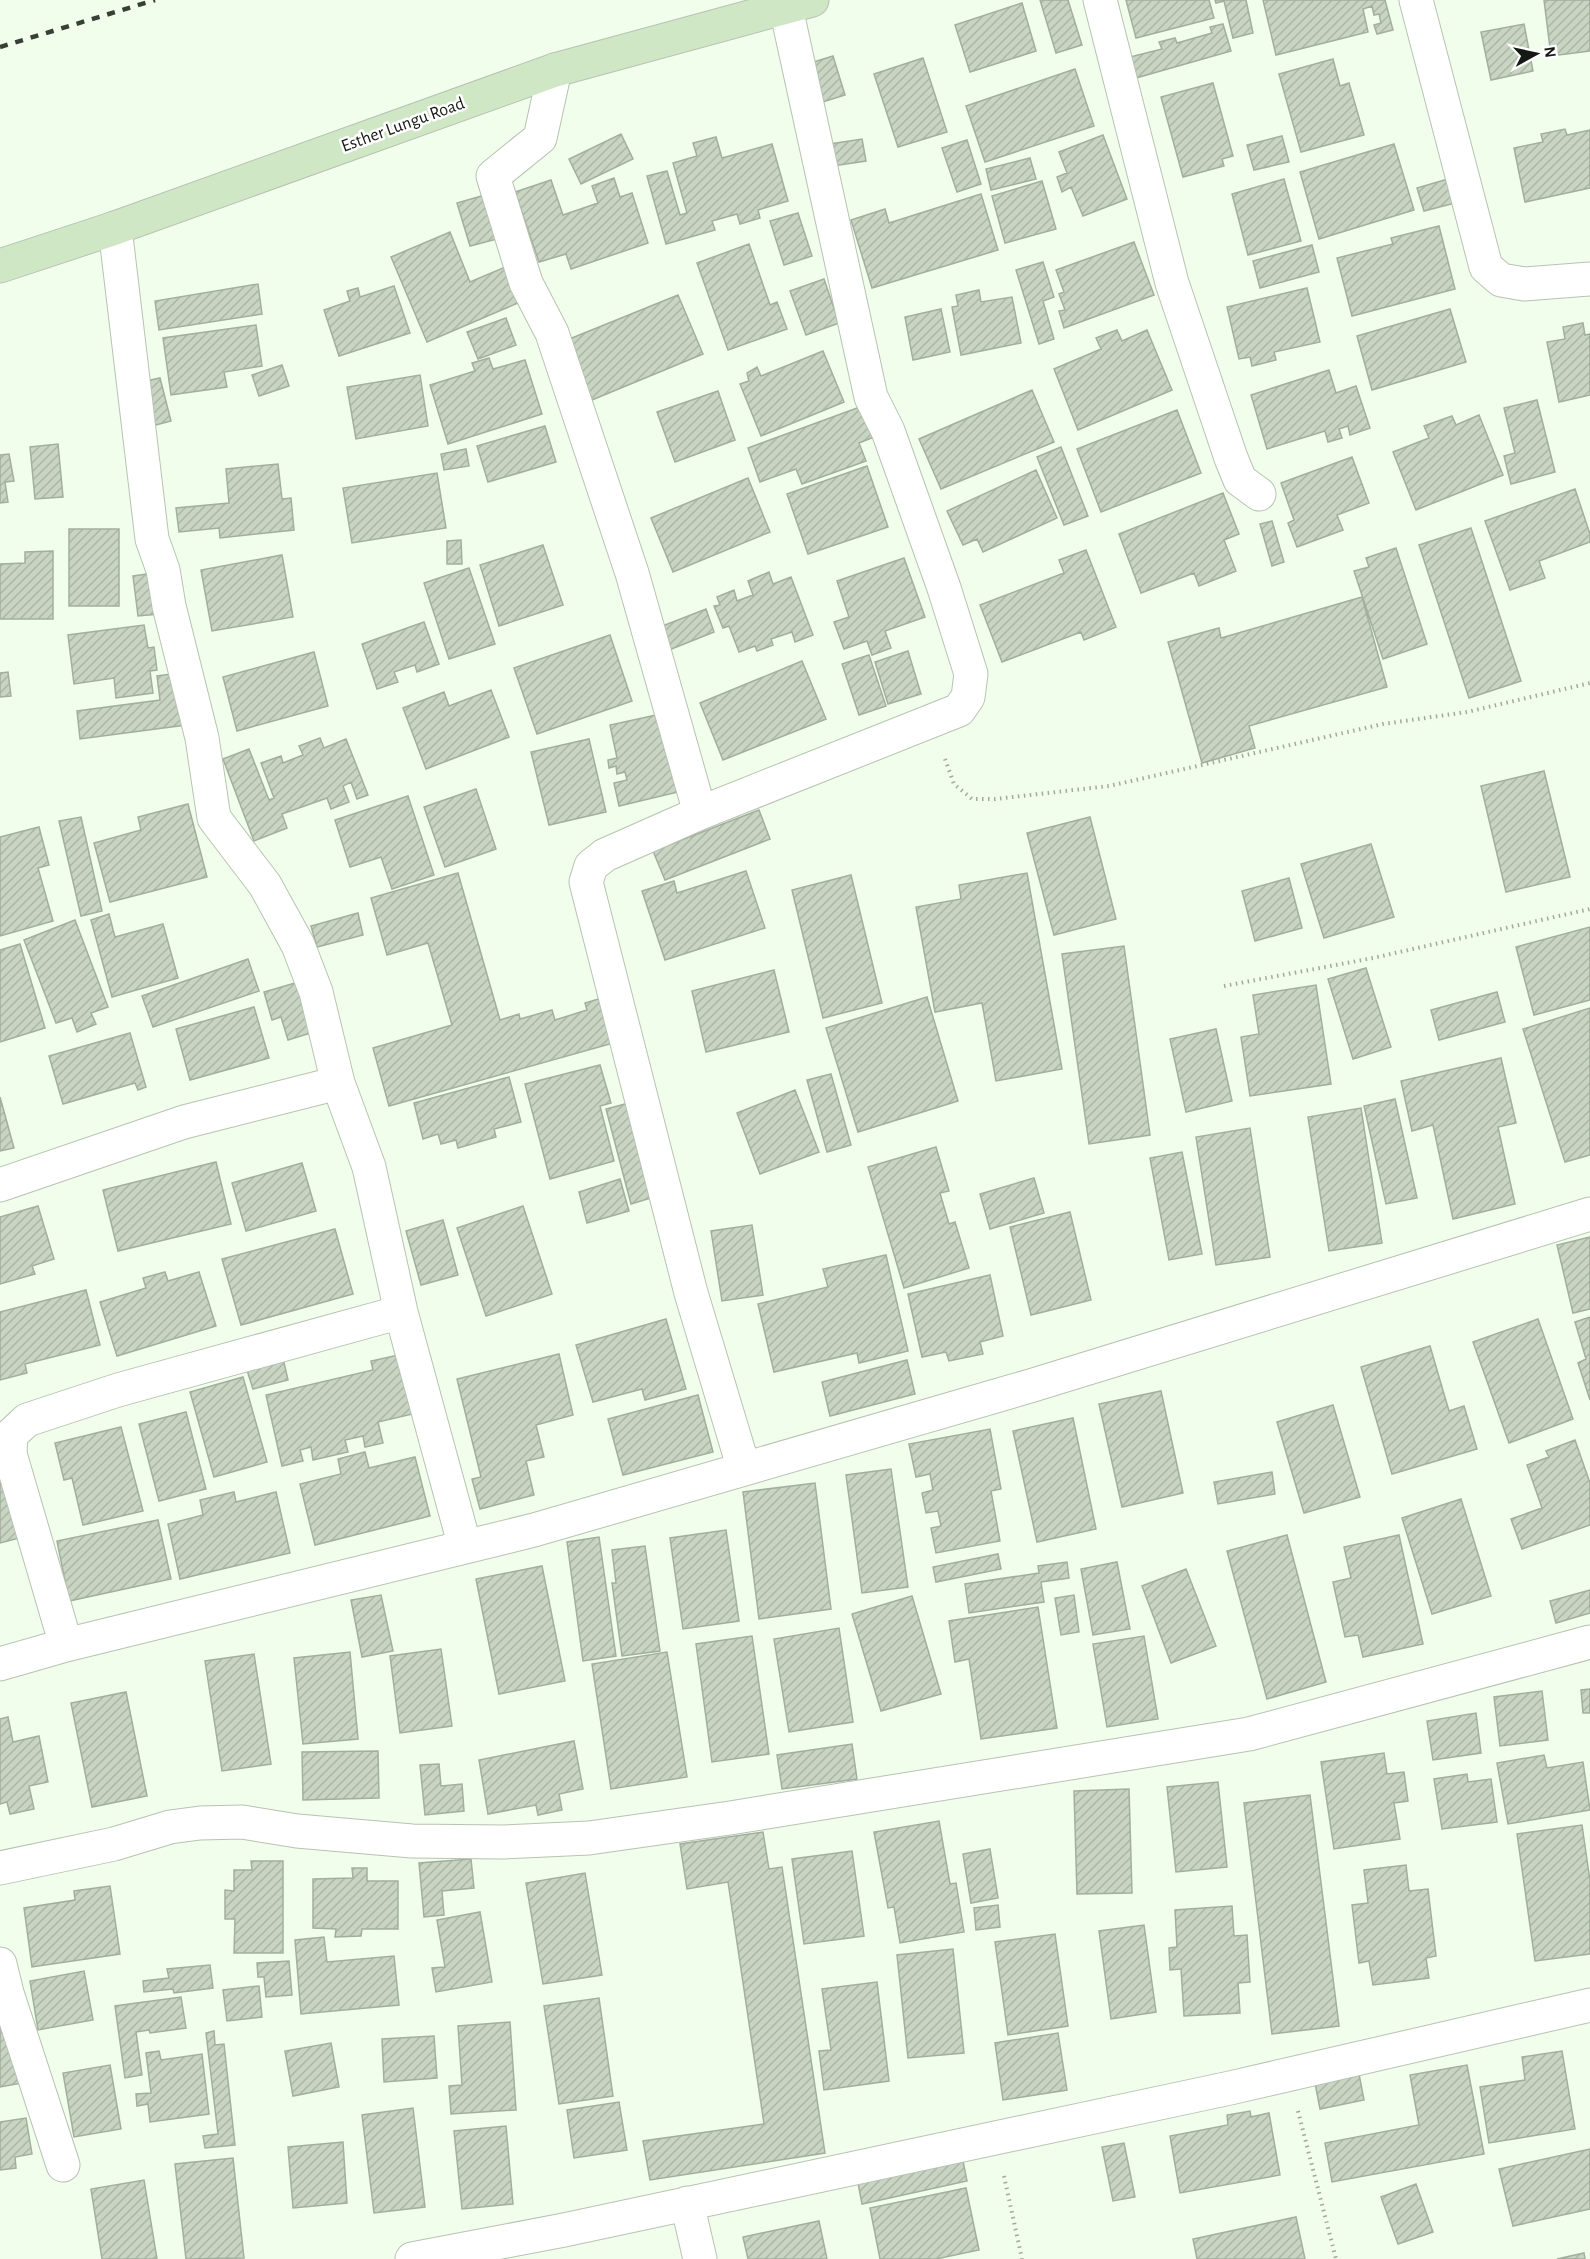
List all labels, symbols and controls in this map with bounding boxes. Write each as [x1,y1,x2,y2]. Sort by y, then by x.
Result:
north arrow [1506,24,1566,84]
text: N [1541,45,1559,59]
street label: Esther Lungu Road [339,94,467,156]

